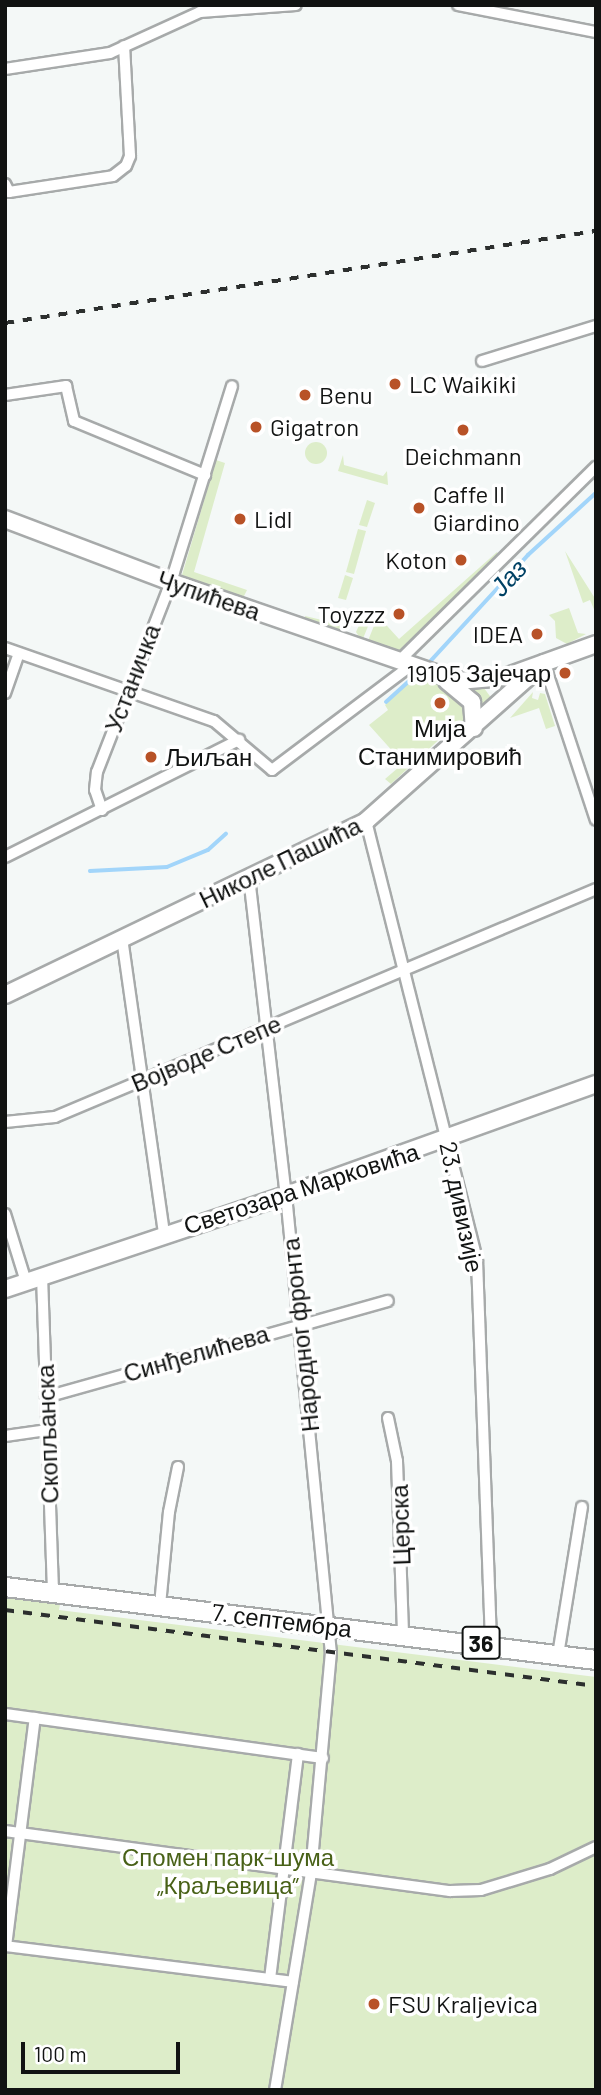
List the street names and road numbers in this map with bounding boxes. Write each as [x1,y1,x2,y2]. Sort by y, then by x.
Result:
street label: Чупићева [154,564,264,626]
street label: Устаничка [98,620,166,736]
street label: Николе Пашића [194,810,366,914]
street label: Војводе Степе [127,1009,285,1097]
street label: Светозара Марковића [180,1136,422,1240]
street label: 23. дивизије [434,1139,490,1275]
street label: Народног фронта [275,1237,325,1433]
street label: Синђелићева [120,1319,272,1387]
street label: Скопљанска [30,1364,64,1504]
street label: Церска [384,1484,416,1566]
street label: 7. септембра [210,1597,354,1643]
road number: 36 [460,1624,502,1662]

